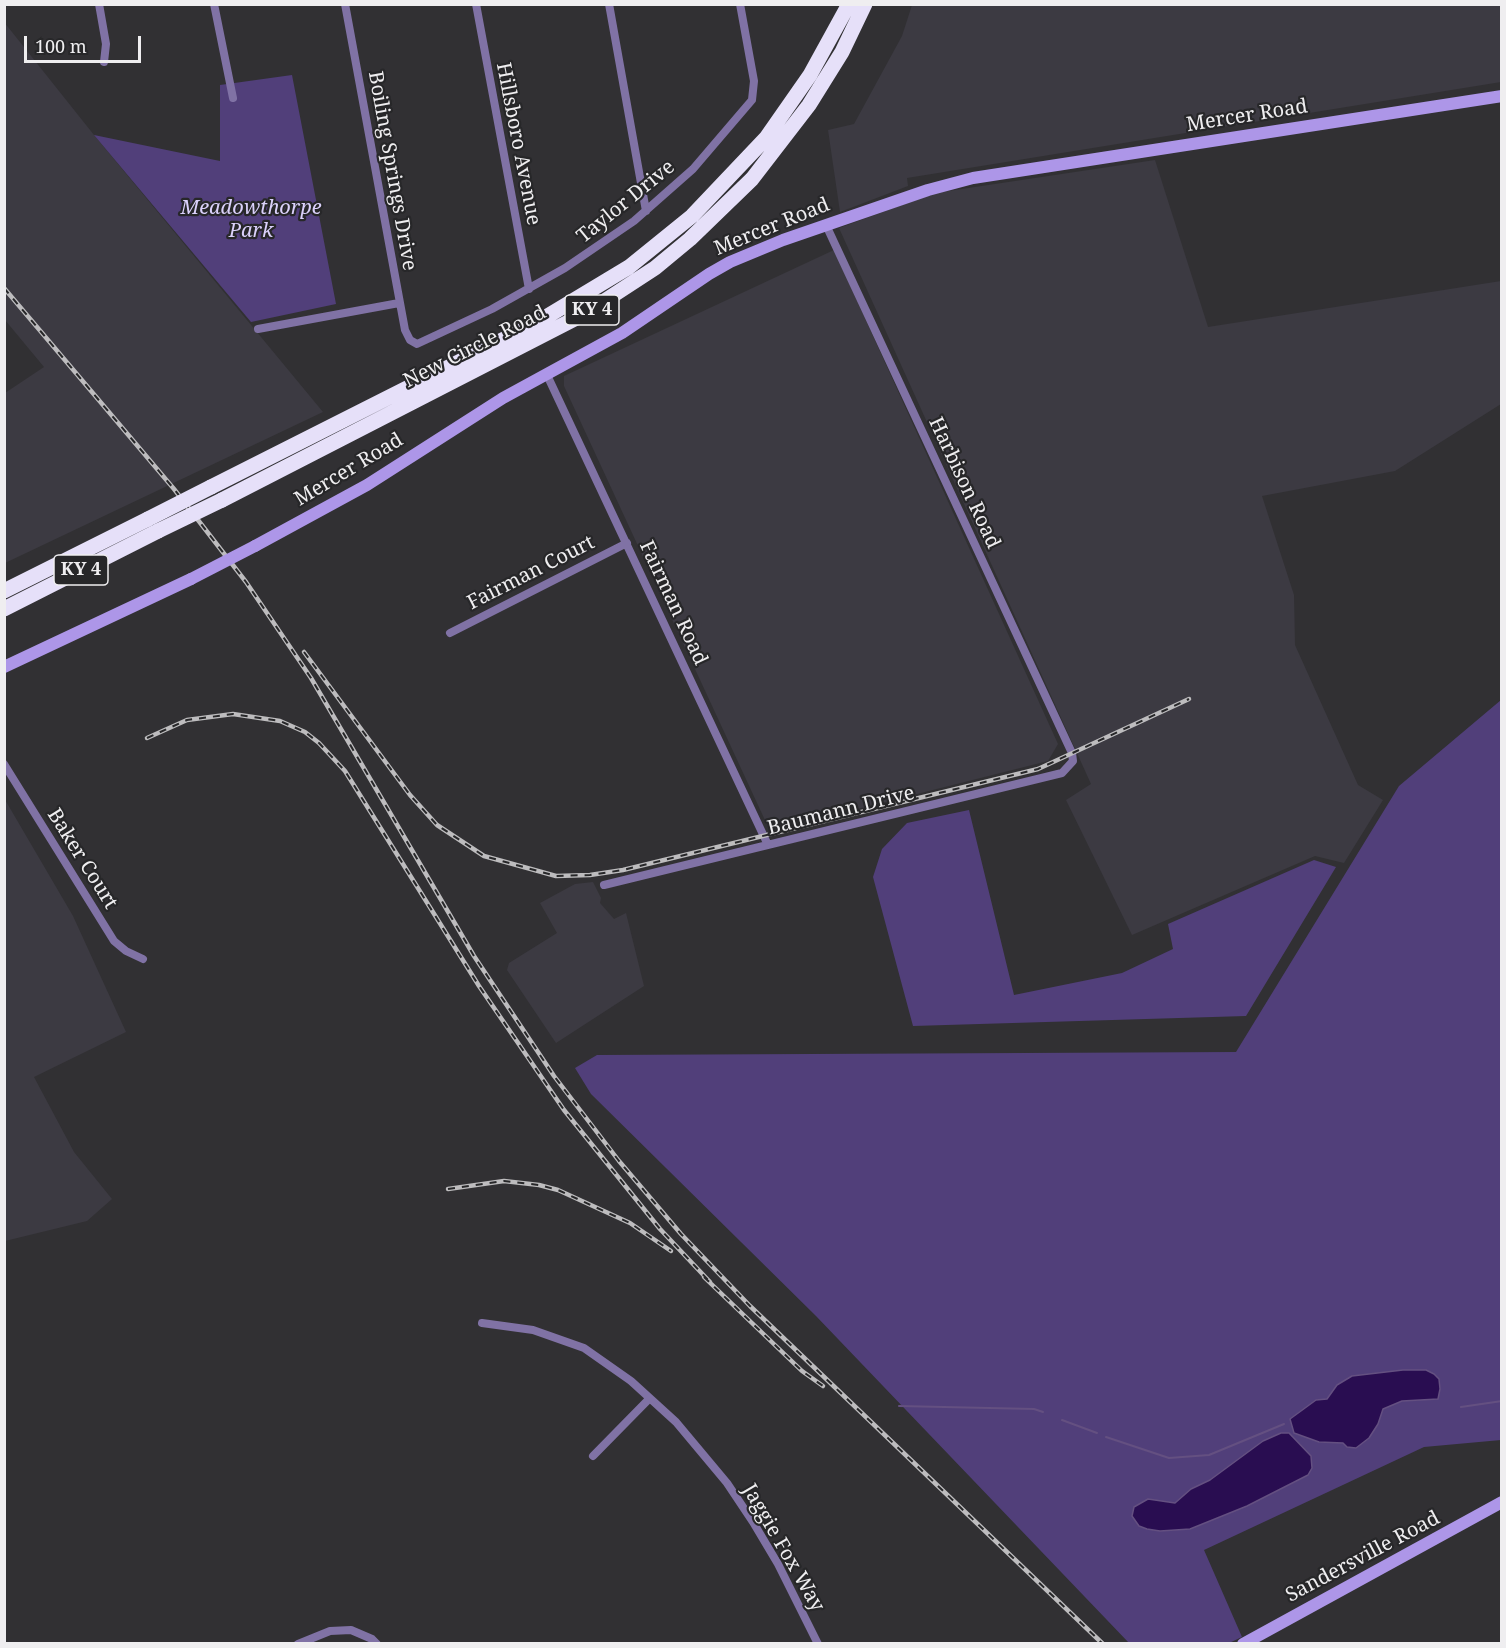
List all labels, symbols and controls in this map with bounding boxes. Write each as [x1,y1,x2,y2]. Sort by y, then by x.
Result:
scale bar [27,24,144,62]
text: 100 m [35,34,87,58]
street label: Hillsboro Avenue [490,61,546,227]
street label: Boiling Springs Drive [363,69,421,273]
street label: Mercer Road [1185,95,1309,137]
street label: Taylor Drive [572,155,680,249]
street label: Mercer Road [711,193,833,261]
park label: Meadowthorpe Park [180,196,322,243]
road number: KY 4 [565,295,619,325]
street label: New Circle Road [400,301,550,393]
street label: Harbison Road [923,414,1005,552]
street label: Mercer Road [290,428,408,512]
street label: Fairman Court [463,531,599,615]
street label: Fairman Road [634,537,712,669]
road number: KY 4 [54,555,108,585]
street label: Baumann Drive [765,781,917,841]
street label: Baker Court [42,804,122,914]
street label: Jaggie Fox Way [737,1480,829,1616]
street label: Sandersville Road [1282,1506,1444,1608]

